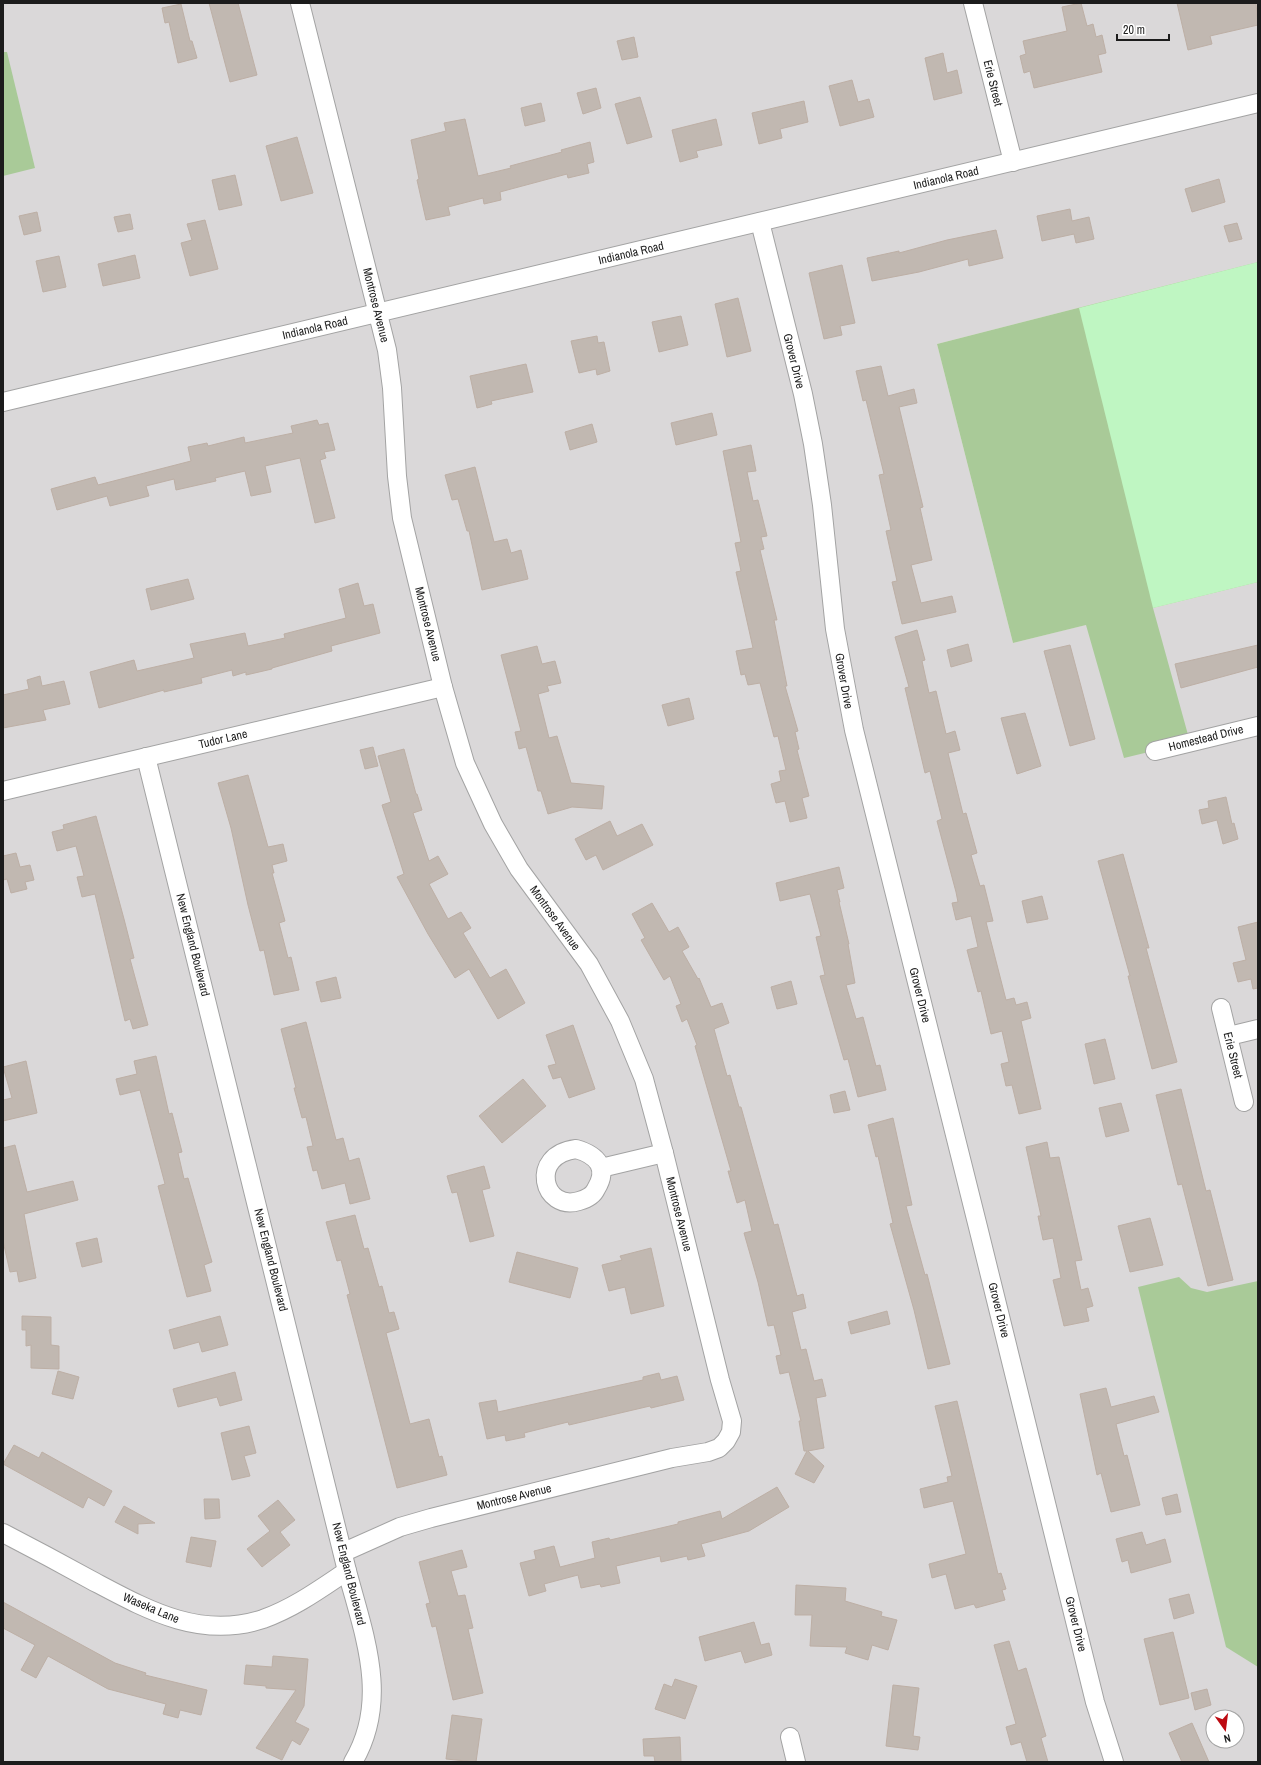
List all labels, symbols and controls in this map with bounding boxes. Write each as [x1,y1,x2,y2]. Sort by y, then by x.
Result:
scale bar [1117,16,1169,42]
text: 20 m [1123,22,1145,38]
street label: Erie Street [980,58,1007,108]
street label: Indianola Road [912,163,980,193]
street label: Indianola Road [597,238,665,268]
street label: Montrose Avenue [359,266,393,344]
street label: Indianola Road [281,313,349,343]
street label: Grover Drive [779,332,809,390]
street label: Montrose Avenue [411,585,445,663]
street label: Grover Drive [831,652,857,710]
street label: Homestead Drive [1167,721,1245,755]
street label: Tudor Lane [197,726,249,752]
street label: Montrose Avenue [526,882,584,954]
street label: New England Boulevard [172,892,214,998]
street label: Grover Drive [905,966,935,1024]
street label: Erie Street [1220,1030,1247,1080]
street label: Montrose Avenue [662,1175,696,1253]
street label: New England Boulevard [250,1207,292,1313]
street label: Grover Drive [984,1281,1014,1339]
street label: Montrose Avenue [475,1480,553,1514]
street label: New England Boulevard [328,1521,370,1627]
street label: Waseka Lane [120,1589,182,1627]
street label: Grover Drive [1061,1595,1091,1653]
north arrow [1205,1709,1245,1749]
text: N [1223,1731,1232,1746]

